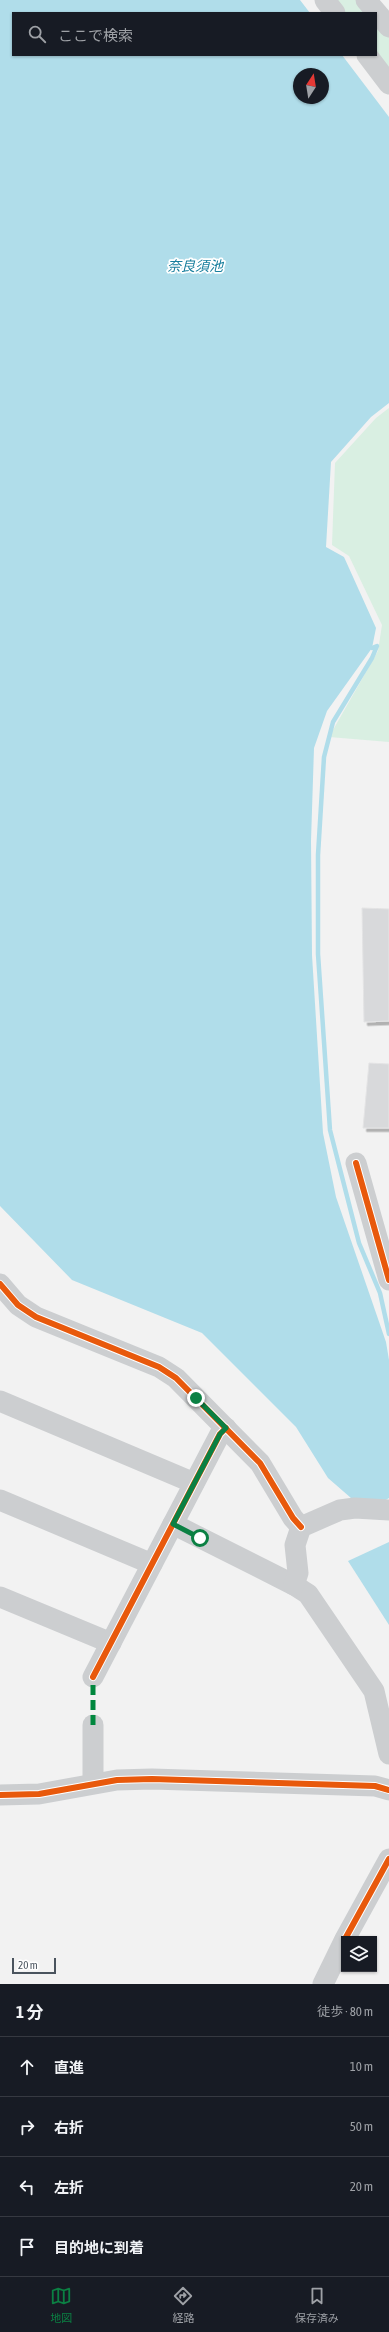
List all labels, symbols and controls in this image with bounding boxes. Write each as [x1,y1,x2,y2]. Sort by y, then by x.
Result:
search box [12,12,377,56]
icon: search [26,23,48,45]
text: ここで検索 [58,27,133,44]
north arrow [293,68,329,104]
water label: 奈良須池 [167,258,225,274]
route end [187,1389,205,1407]
route start [191,1529,209,1547]
map controls [341,1936,377,1972]
button: layers [341,1936,377,1972]
scale bar [12,1956,56,1975]
text: 20 m [18,1959,38,1971]
text: 1 分 [16,2002,43,2022]
text: 徒歩 · 80 m [317,2004,373,2019]
icon: ahead [16,2056,38,2078]
text: 直進 [54,2059,84,2076]
text: 10 m [350,2059,373,2074]
icon: right [16,2116,38,2138]
text: 右折 [54,2119,84,2136]
text: 50 m [350,2119,373,2134]
icon: left [16,2176,38,2198]
text: 左折 [54,2179,84,2196]
text: 20 m [350,2179,373,2194]
icon: arrive [16,2236,38,2258]
text: 目的地に到着 [54,2239,144,2256]
tab: 地図 [50,2285,72,2325]
tab: 経路 [172,2285,194,2325]
tab: 保存済み [295,2285,339,2325]

